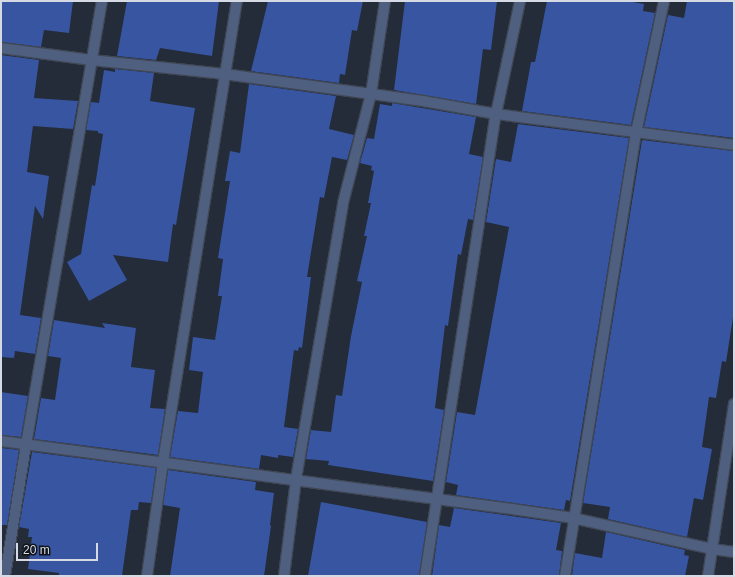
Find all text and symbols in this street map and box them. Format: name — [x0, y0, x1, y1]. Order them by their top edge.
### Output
scale bar — [18, 535, 100, 561]
text: 20 m — [23, 543, 50, 557]

